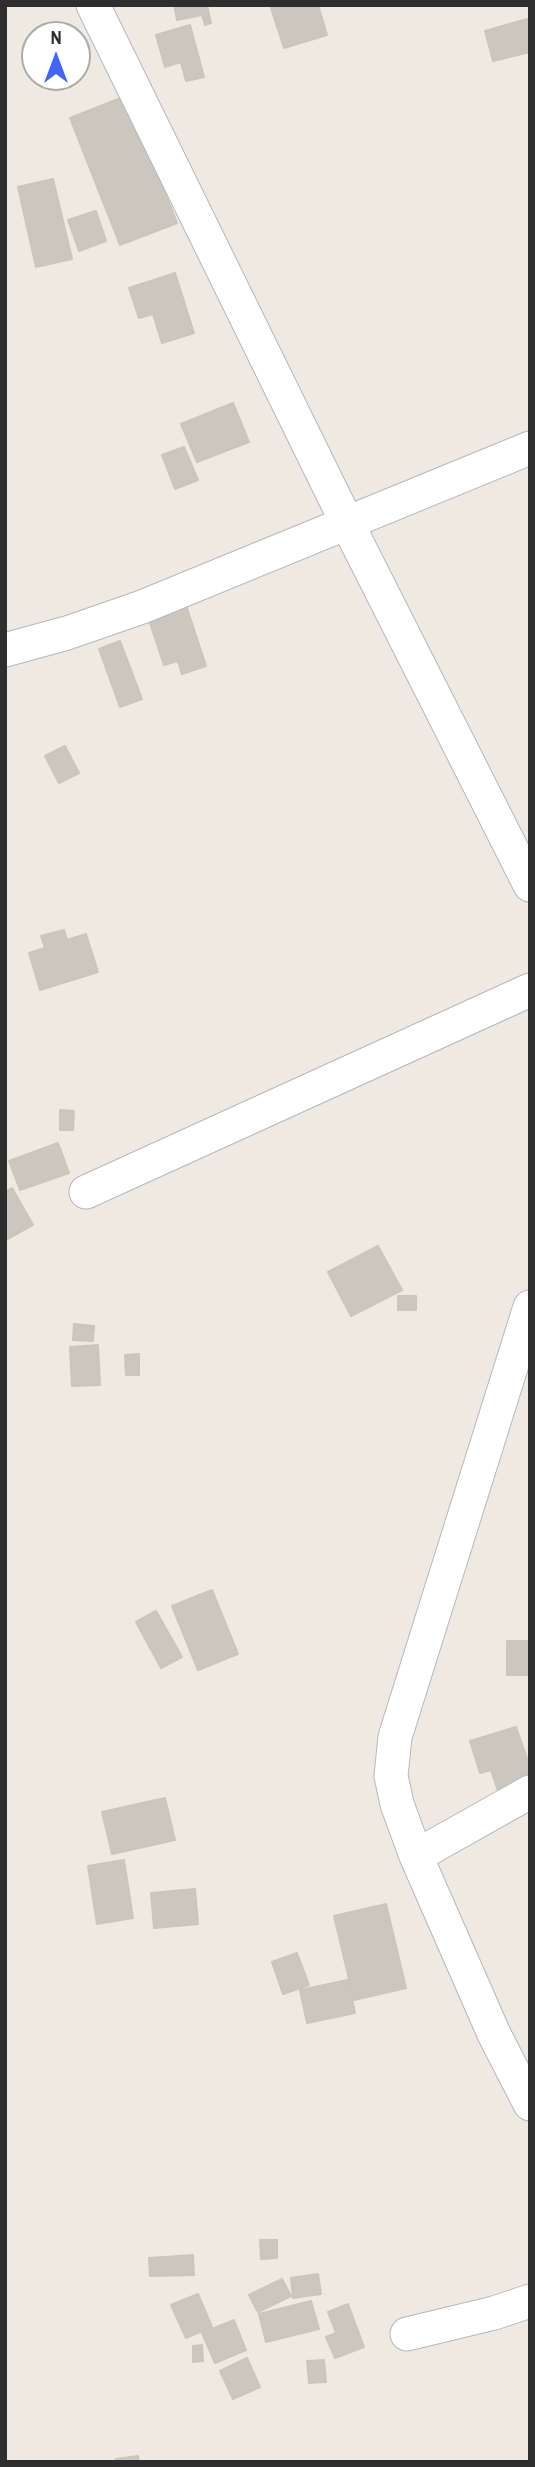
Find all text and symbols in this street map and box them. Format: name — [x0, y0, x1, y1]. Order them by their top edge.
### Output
north arrow — [21, 21, 91, 91]
text: N — [50, 24, 62, 50]

